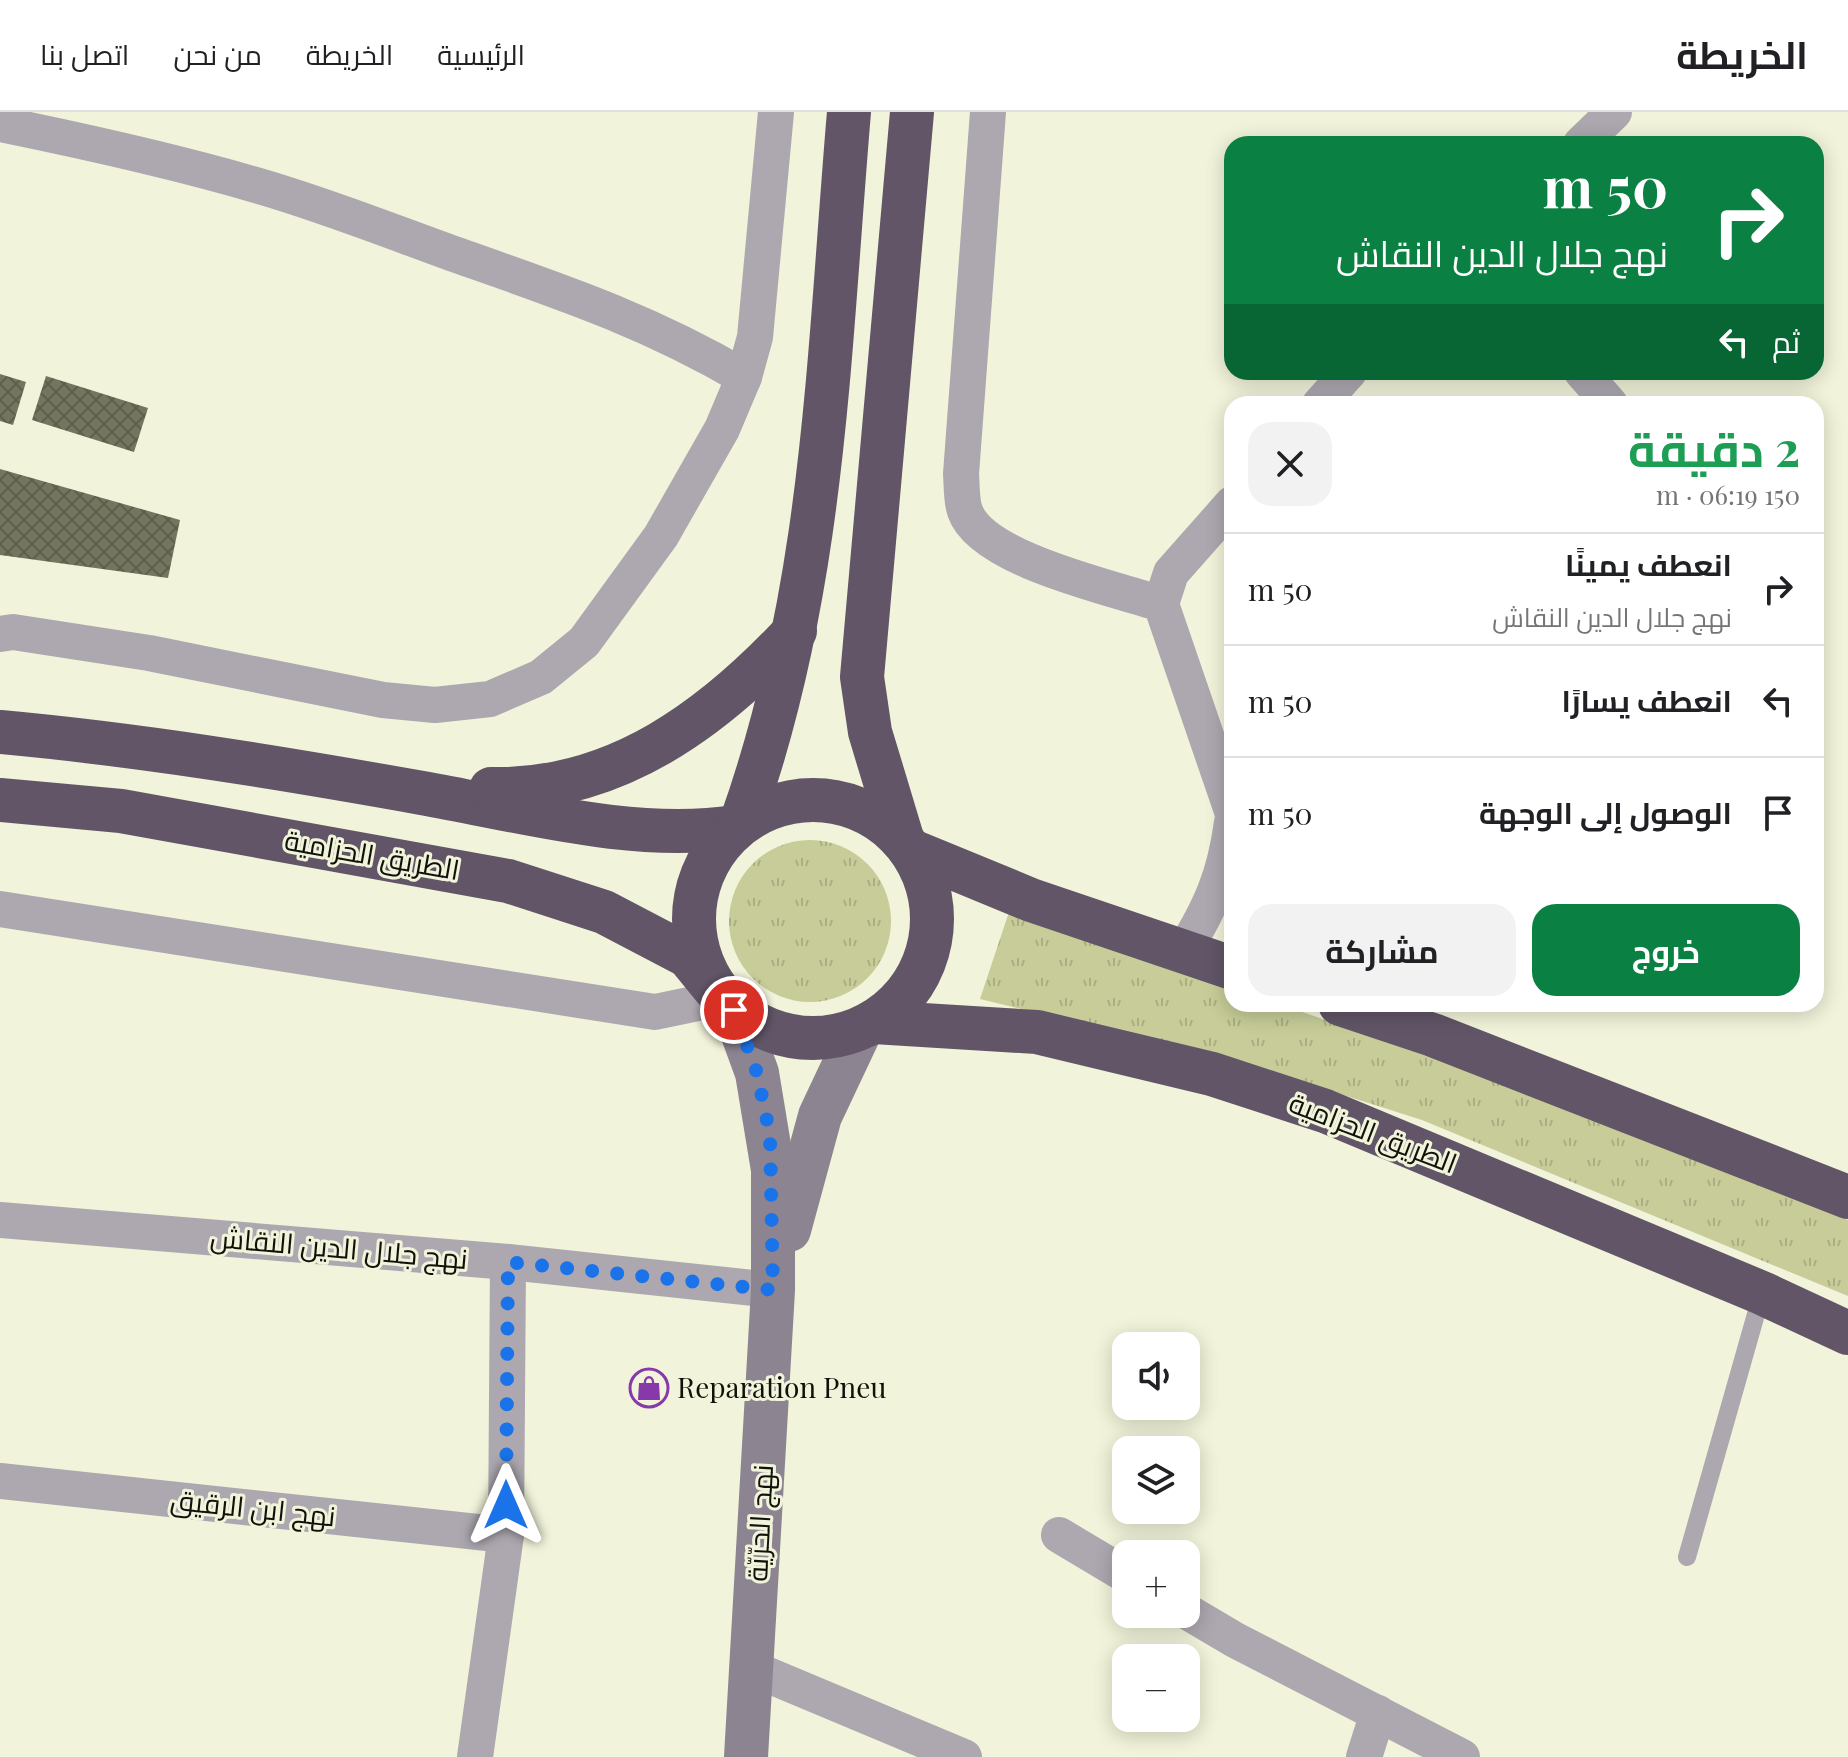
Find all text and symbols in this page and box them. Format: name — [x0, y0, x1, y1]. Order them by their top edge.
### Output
text: الخريطة — [1676, 28, 1808, 79]
text: اتصل بنا — [40, 35, 129, 72]
text: من نحن — [173, 35, 262, 72]
text: الخريطة — [306, 35, 393, 72]
text: الرئيسية — [437, 35, 525, 72]
text: 50 m — [1542, 148, 1668, 223]
icon: right — [1696, 168, 1800, 272]
text: نهج جلال الدين النقاش — [1336, 228, 1668, 276]
icon: left — [1712, 320, 1756, 364]
text: ثم — [1772, 321, 1800, 361]
text: 2 دقيقة — [1628, 415, 1800, 479]
button: close — [1248, 422, 1332, 506]
text: 150 m · 06:19 — [1656, 477, 1800, 512]
text: انعطف يمينًا — [1565, 544, 1732, 584]
icon: right — [1756, 567, 1800, 611]
text: 50 m — [1248, 569, 1313, 609]
text: نهج جلال الدين النقاش — [1492, 599, 1732, 634]
icon: left — [1756, 679, 1800, 723]
text: انعطف يسارًا — [1561, 680, 1732, 720]
text: 50 m — [1248, 681, 1313, 721]
icon: arrive — [1756, 791, 1800, 835]
text: الوصول إلى الوجهة — [1479, 792, 1732, 832]
text: 50 m — [1248, 793, 1313, 833]
street label: الطريق الحزامية — [282, 820, 463, 887]
button: مشاركة — [1248, 904, 1516, 996]
button: خروج — [1532, 904, 1800, 996]
pin — [700, 976, 768, 1044]
icon: arrive — [712, 988, 756, 1032]
street label: الطريق الحزامية — [1284, 1083, 1463, 1181]
street label: نهج جلال الدين النقاش — [209, 1217, 469, 1278]
map controls — [1112, 1332, 1200, 1732]
button: sound — [1112, 1332, 1200, 1420]
shop icon: Reparation Pneu — [628, 1367, 670, 1409]
place label: Reparation Pneu — [677, 1368, 887, 1405]
button: layers — [1112, 1436, 1200, 1524]
position arrow — [464, 1463, 548, 1547]
street label: نهج الحرّيّة — [737, 1464, 782, 1582]
street label: نهج ابن الرقيق — [168, 1479, 338, 1536]
button: + — [1112, 1540, 1200, 1628]
button: − — [1112, 1644, 1200, 1732]

